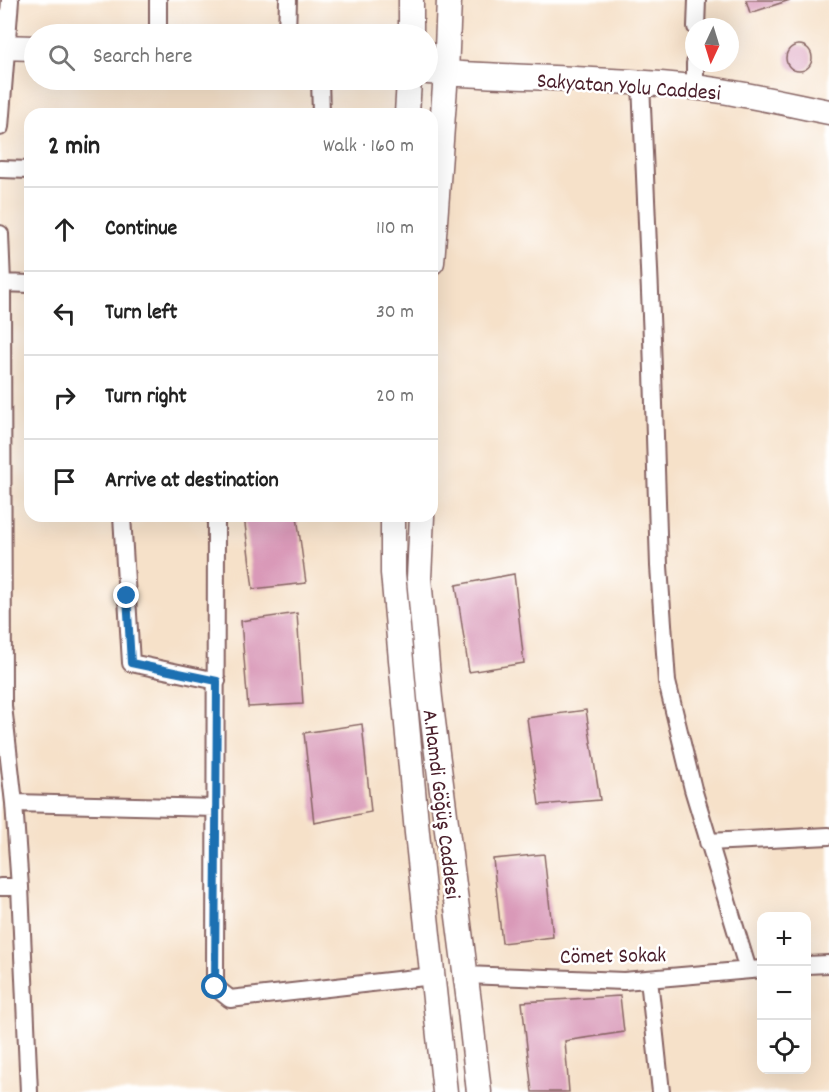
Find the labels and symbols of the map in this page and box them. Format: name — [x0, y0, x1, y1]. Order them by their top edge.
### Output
north arrow — [685, 18, 739, 72]
street label: Sakyatan Yolu Caddesi — [536, 67, 722, 110]
route end — [113, 582, 139, 608]
street label: A.Hamdi Göğüş Caddesi — [412, 708, 467, 901]
street label: Cömet Sokak — [560, 941, 667, 974]
route start — [201, 973, 227, 999]

